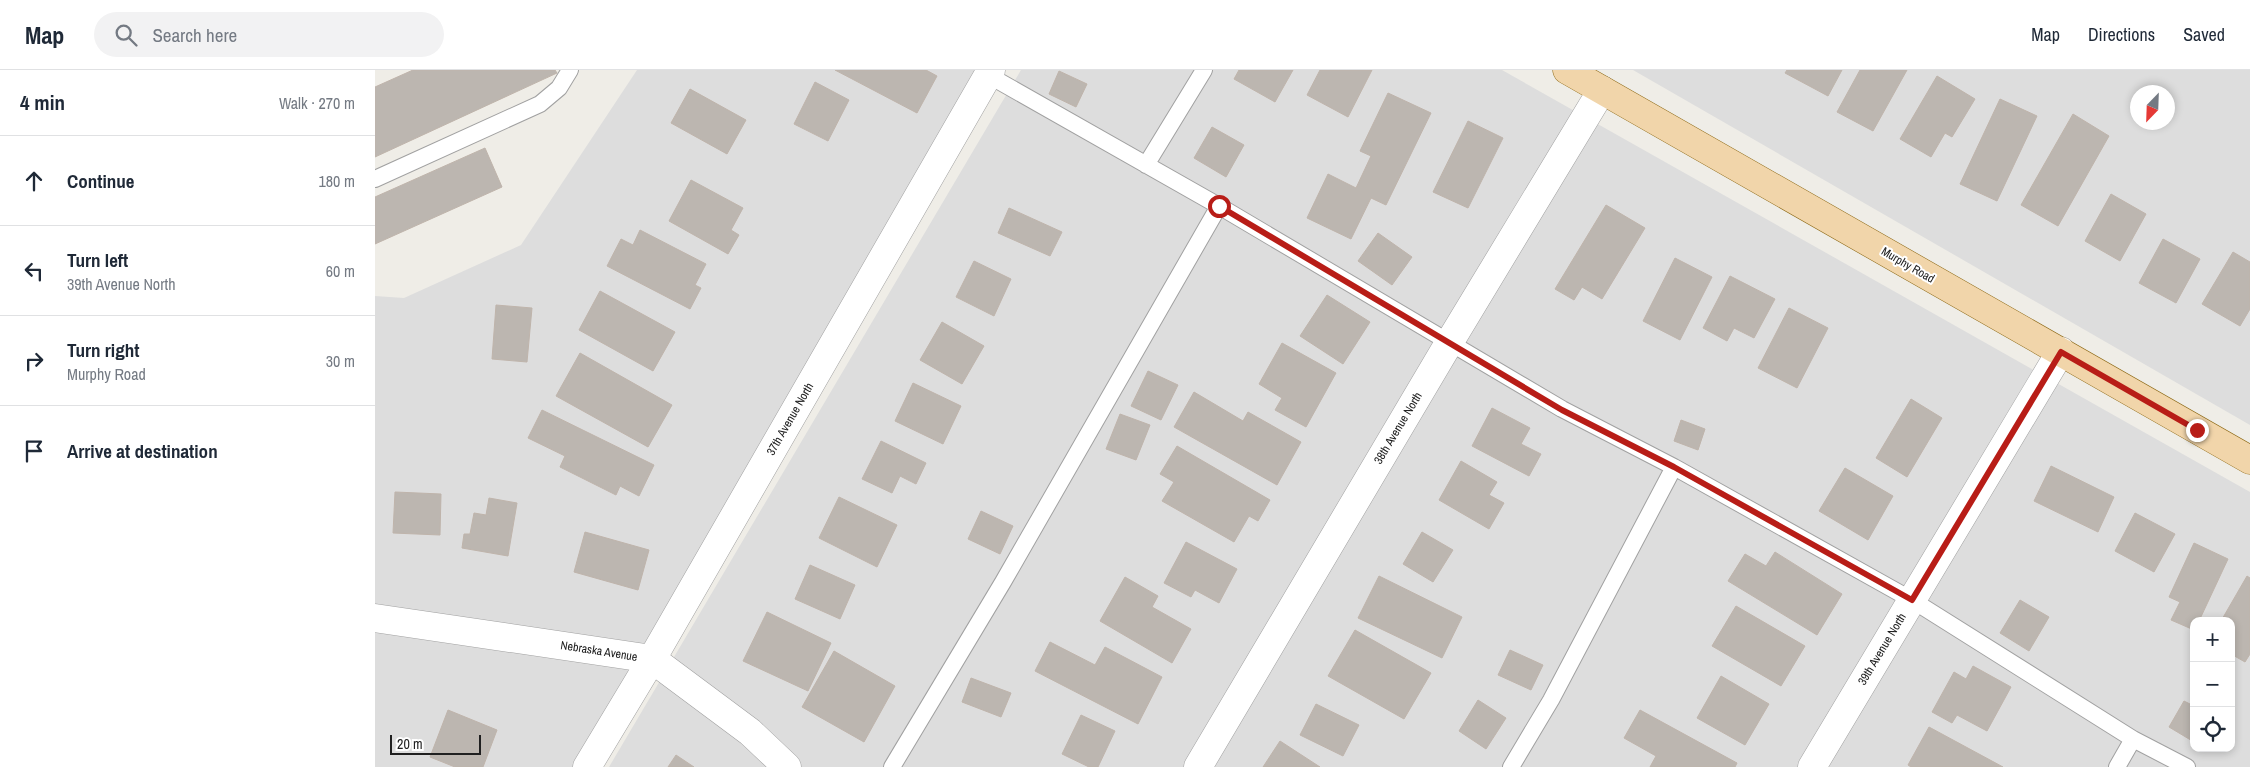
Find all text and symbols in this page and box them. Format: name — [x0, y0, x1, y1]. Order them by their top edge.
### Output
search box — [94, 12, 444, 57]
text: Map — [25, 19, 64, 51]
icon: search — [112, 21, 140, 49]
text: Search here — [152, 22, 237, 48]
text: Map — [2031, 22, 2060, 47]
text: Directions — [2088, 22, 2155, 47]
text: Saved — [2183, 22, 2225, 47]
north arrow — [2130, 85, 2175, 130]
text: 4 min — [20, 88, 65, 117]
text: Walk · 270 m — [279, 92, 355, 114]
icon: ahead — [20, 167, 48, 195]
text: Continue — [67, 168, 135, 194]
text: 180 m — [319, 170, 355, 192]
route start — [1208, 195, 1231, 218]
street label: Murphy Road — [1878, 243, 1938, 287]
text: Turn left — [67, 247, 128, 273]
icon: left — [20, 257, 48, 285]
text: 60 m — [326, 260, 355, 282]
text: 39th Avenue North — [67, 273, 175, 295]
text: Turn right — [67, 337, 139, 363]
icon: right — [20, 347, 48, 375]
text: 30 m — [326, 350, 355, 372]
text: Murphy Road — [67, 363, 146, 385]
street label: 37th Avenue North — [763, 380, 817, 458]
street label: 38th Avenue North — [1370, 389, 1426, 467]
route end — [2186, 419, 2209, 442]
icon: arrive — [20, 437, 48, 465]
text: Arrive at destination — [67, 438, 218, 464]
street label: 39th Avenue North — [1854, 610, 1910, 688]
map controls — [2190, 617, 2235, 752]
button: + — [2190, 617, 2235, 662]
street label: Nebraska Avenue — [559, 637, 639, 665]
button: − — [2190, 662, 2235, 707]
button: locate — [2190, 707, 2235, 752]
scale bar — [390, 732, 481, 755]
text: 20 m — [397, 735, 423, 753]

